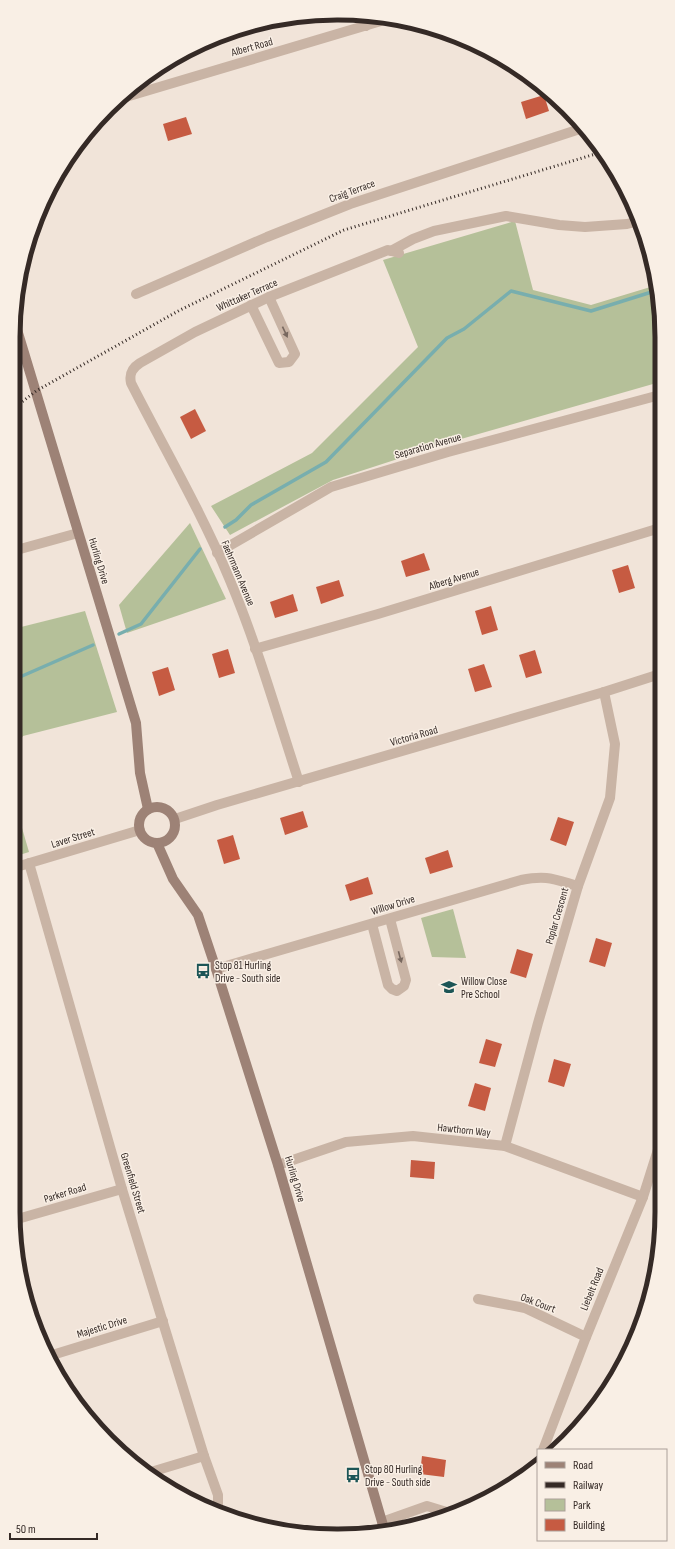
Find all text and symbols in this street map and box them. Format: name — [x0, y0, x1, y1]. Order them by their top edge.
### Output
street label: Albert Road — [229, 35, 275, 59]
street label: Craig Terrace — [327, 177, 377, 205]
street label: Whittaker Terrace — [214, 276, 280, 314]
one-way arrow — [282, 327, 288, 338]
street label: Separation Avenue — [393, 430, 463, 462]
street label: Hurling Drive — [86, 536, 112, 586]
street label: Faehrmann Avenue — [218, 538, 258, 608]
street label: Alberg Avenue — [426, 565, 481, 593]
street label: Victoria Road — [389, 723, 440, 749]
street label: Laver Street — [50, 825, 97, 851]
street label: Poplar Crescent — [543, 885, 571, 946]
street label: Willow Drive — [370, 892, 416, 918]
one-way arrow — [397, 951, 403, 963]
place label: Stop 81 Hurling Drive - South side — [215, 959, 280, 985]
bus stop icon: Stop 81 Hurling Drive - South side — [194, 962, 212, 980]
place label: Willow Close Pre School — [461, 975, 507, 1001]
school or university icon: Willow Close Pre School — [440, 978, 458, 996]
street label: Hawthorn Way — [437, 1121, 492, 1139]
street label: Greenfield Street — [118, 1151, 149, 1216]
street label: Hurling Drive — [282, 1154, 308, 1204]
street label: Parker Road — [42, 1180, 88, 1206]
street label: Liebelt Road — [578, 1265, 607, 1312]
street label: Oak Court — [519, 1290, 558, 1316]
street label: Majestic Drive — [75, 1313, 129, 1341]
legend — [537, 1449, 667, 1541]
text: Road — [573, 1458, 593, 1473]
place label: Stop 80 Hurling Drive - South side — [365, 1463, 430, 1489]
bus stop icon: Stop 80 Hurling Drive - South side — [344, 1466, 362, 1484]
text: Railway — [573, 1478, 604, 1493]
text: Park — [573, 1498, 591, 1513]
scale bar — [10, 1515, 97, 1541]
text: Building — [573, 1518, 605, 1533]
text: 50 m — [16, 1522, 36, 1537]

